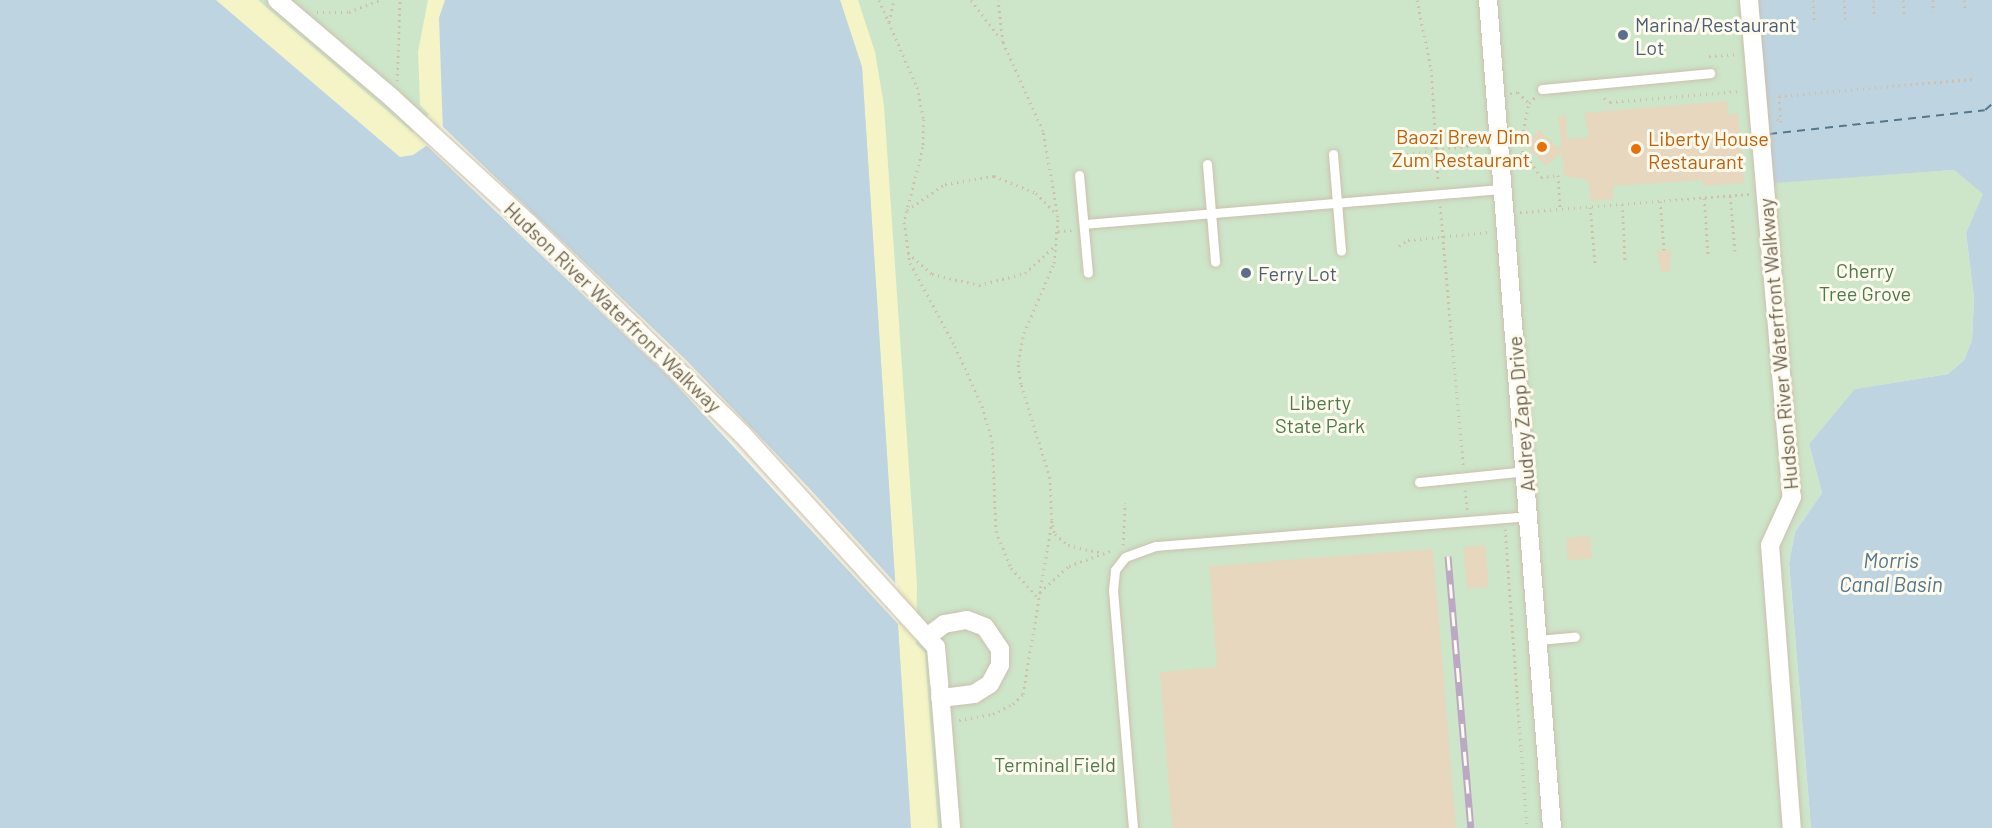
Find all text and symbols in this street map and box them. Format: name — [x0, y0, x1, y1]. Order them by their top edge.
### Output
place label: Marina/Restaurant Lot — [1635, 12, 1797, 59]
marker: Marina/Restaurant Lot — [1616, 28, 1630, 42]
place label: Baozi Brew Dim Zum Restaurant — [1392, 124, 1530, 171]
place label: Liberty House Restaurant — [1648, 126, 1769, 173]
marker: Baozi Brew Dim Zum Restaurant — [1535, 140, 1549, 154]
marker: Liberty House Restaurant — [1629, 142, 1643, 156]
street label: Hudson River Waterfront Walkway — [499, 197, 727, 417]
street label: Hudson River Waterfront Walkway — [1753, 197, 1803, 491]
park label: Cherry Tree Grove — [1819, 258, 1911, 305]
place label: Ferry Lot — [1258, 261, 1337, 285]
marker: Ferry Lot — [1239, 266, 1253, 280]
street label: Audrey Zapp Drive — [1502, 335, 1540, 493]
park label: Liberty State Park — [1275, 390, 1365, 437]
water label: Morris Canal Basin — [1839, 547, 1943, 597]
park label: Terminal Field — [994, 752, 1116, 776]

